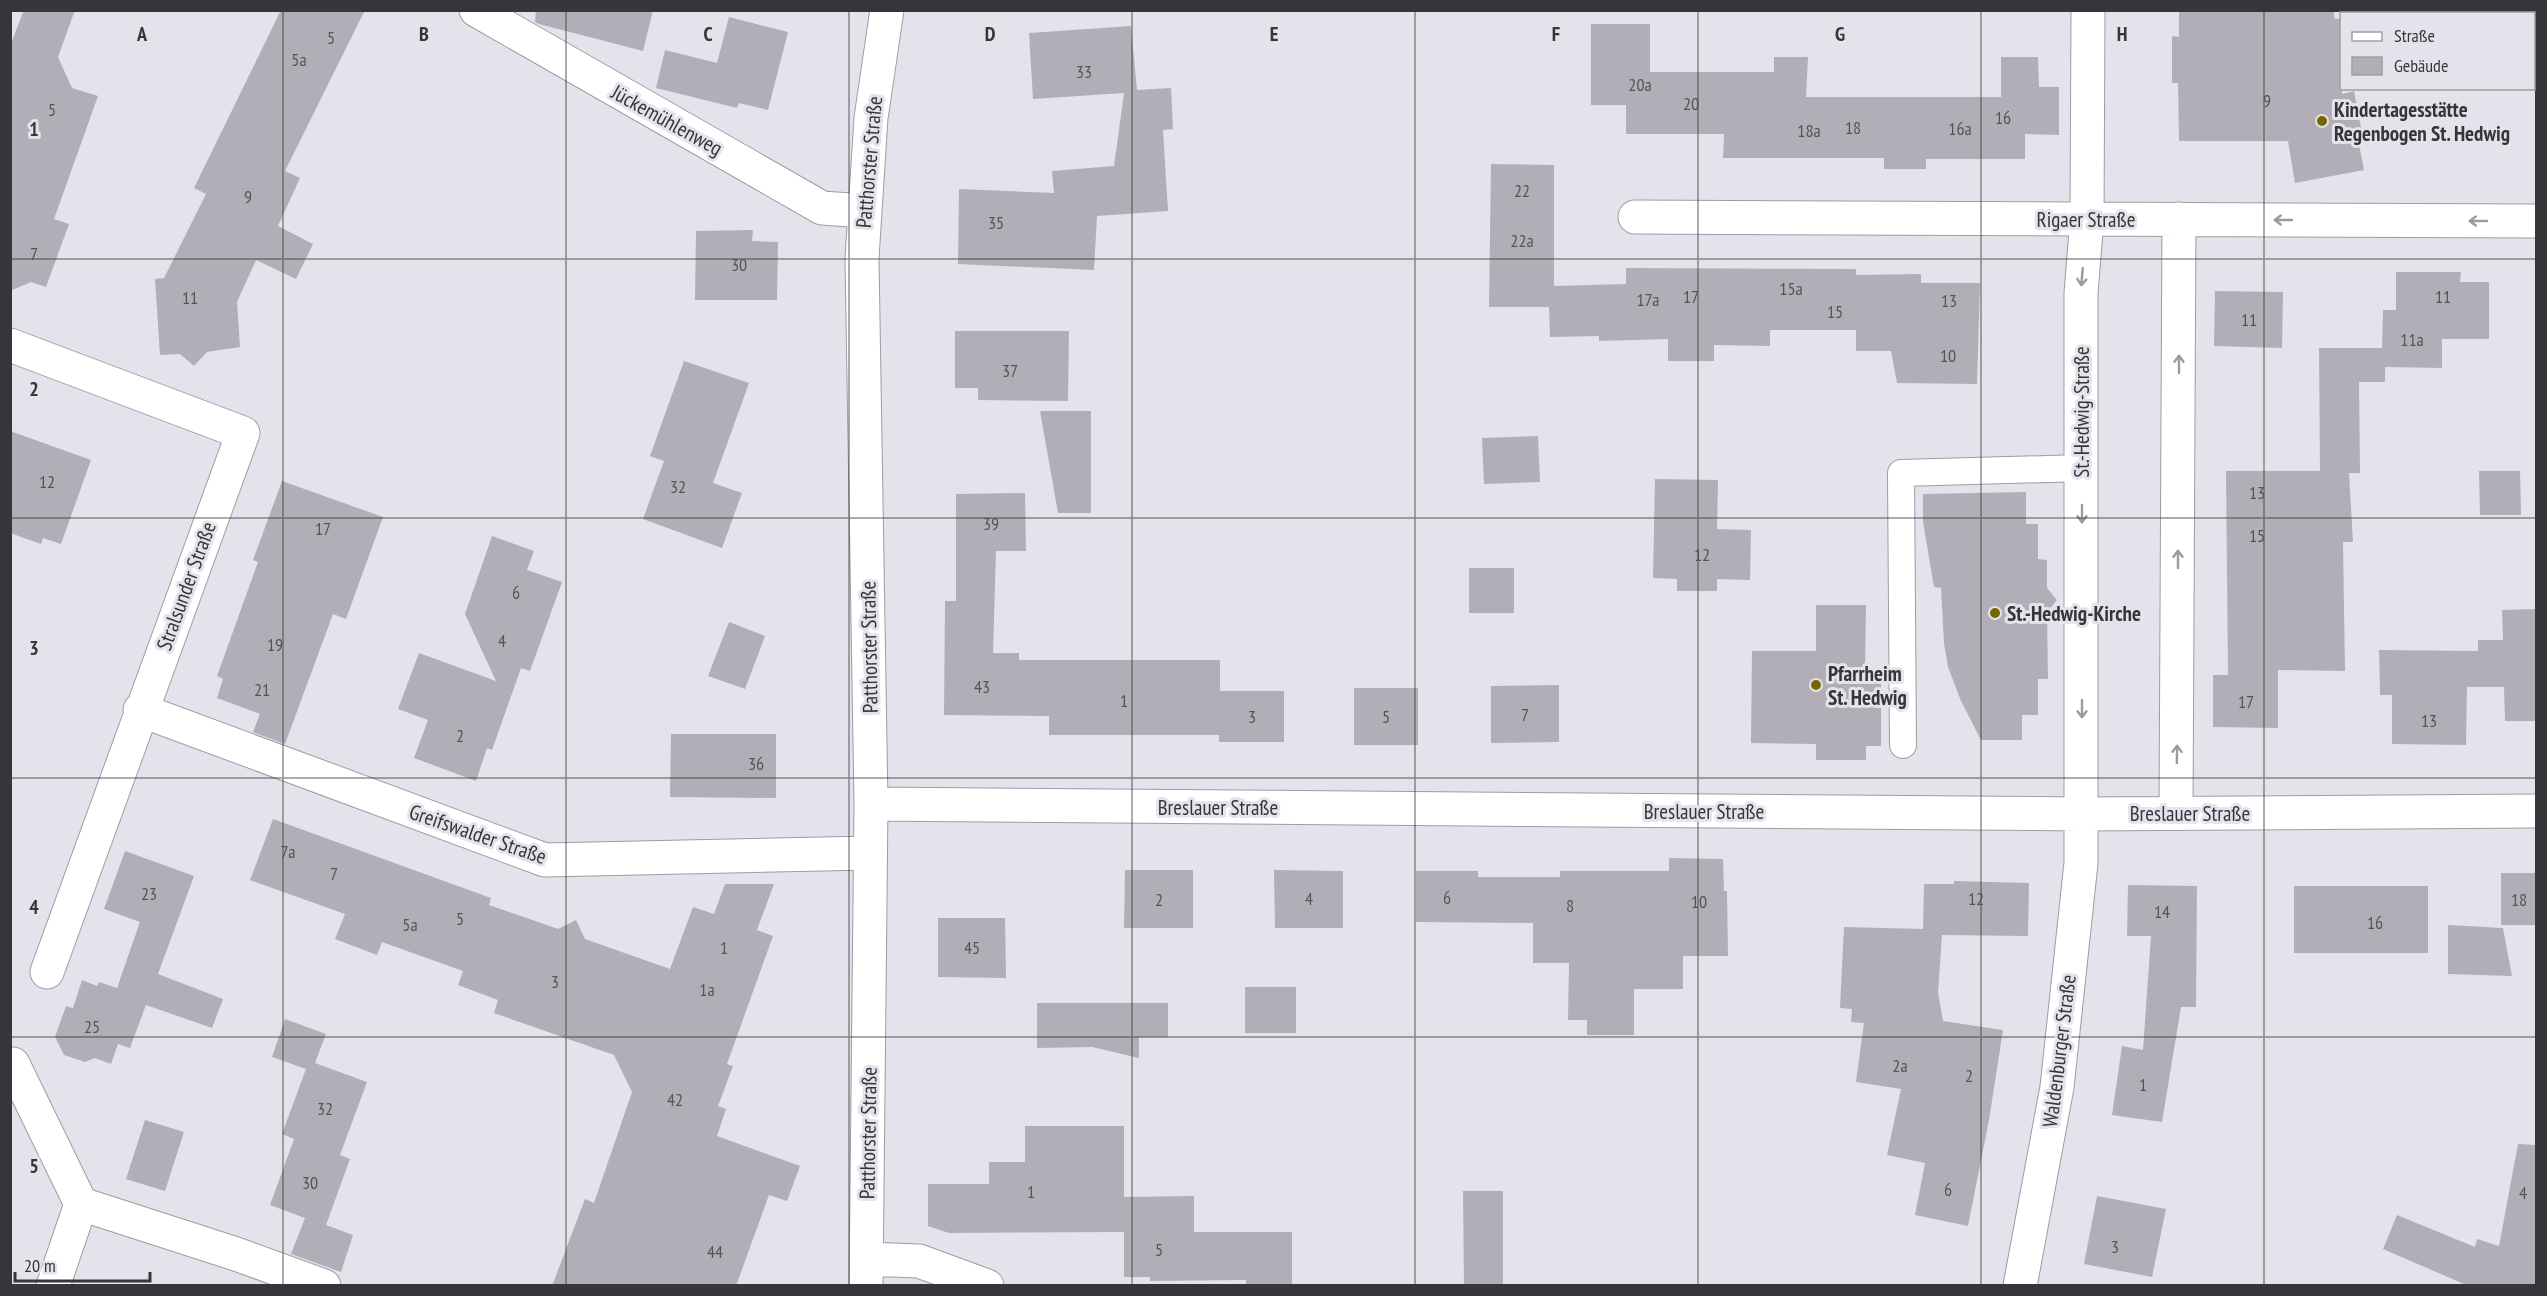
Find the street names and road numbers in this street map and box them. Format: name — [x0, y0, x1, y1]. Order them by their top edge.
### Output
street label: Jückemühlenweg — [606, 78, 727, 162]
street label: Patthorster Straße — [850, 95, 888, 229]
street label: Rigaer Straße — [2037, 206, 2135, 233]
street label: St.-Hedwig-Straße — [2068, 346, 2095, 478]
street label: Stralsunder Straße — [150, 518, 222, 654]
street label: Patthorster Straße — [854, 581, 884, 713]
street label: Breslauer Straße — [1158, 794, 1278, 821]
street label: Greifswalder Straße — [406, 798, 550, 870]
street label: Breslauer Straße — [1644, 798, 1764, 825]
street label: Breslauer Straße — [2130, 800, 2250, 827]
street label: Waldenburger Straße — [2036, 973, 2082, 1129]
street label: Patthorster Straße — [853, 1067, 883, 1199]

